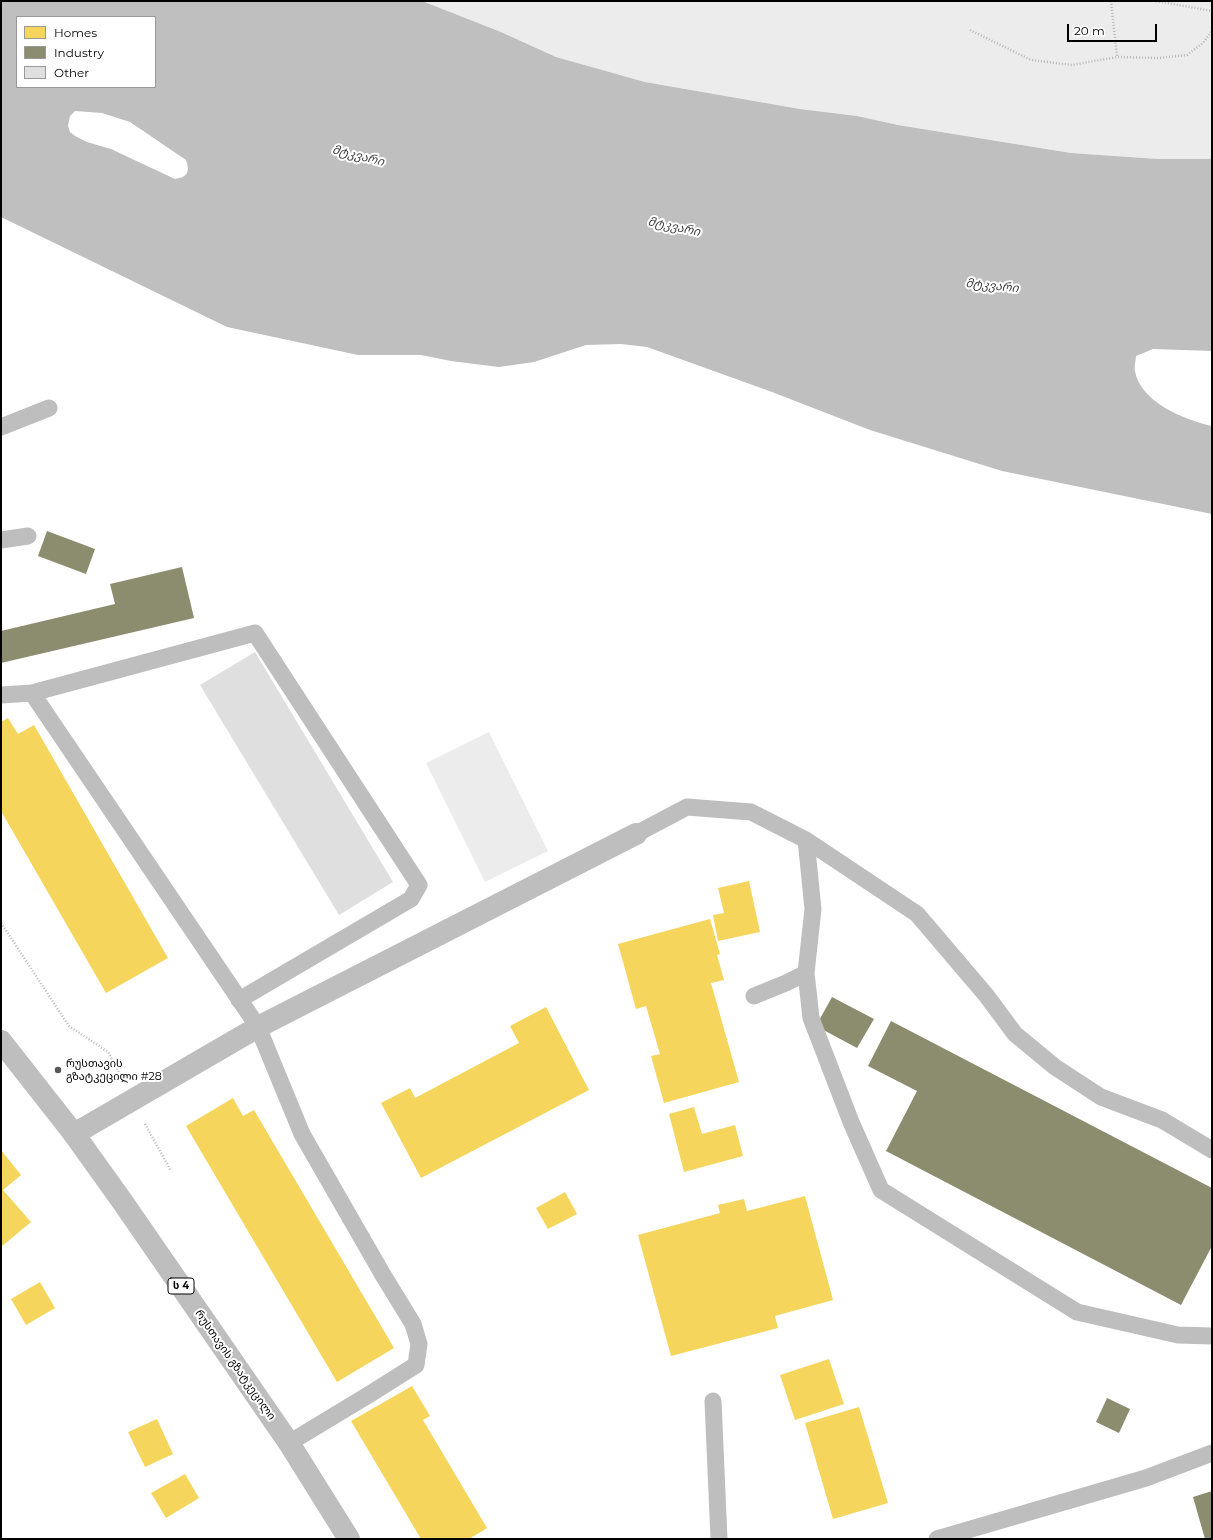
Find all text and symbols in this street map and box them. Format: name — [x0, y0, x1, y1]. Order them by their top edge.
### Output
legend — [16, 16, 156, 88]
scale bar — [1069, 16, 1159, 42]
text: 20 m — [1074, 23, 1105, 38]
text: Homes — [54, 25, 97, 40]
text: Industry — [54, 45, 104, 60]
text: Other — [54, 65, 89, 80]
water label: მტკვარი — [331, 143, 385, 169]
water label: მტკვარი — [647, 214, 701, 240]
water label: მტკვარი — [965, 276, 1019, 296]
place label: რუსთავის გზატკეცილი #28 — [66, 1057, 162, 1083]
marker: რუსთავის გზატკეცილი #28 — [53, 1065, 63, 1075]
road number: ს 4 — [168, 1278, 194, 1294]
street label: რუსთავის გზატკეცილი — [192, 1307, 278, 1423]

